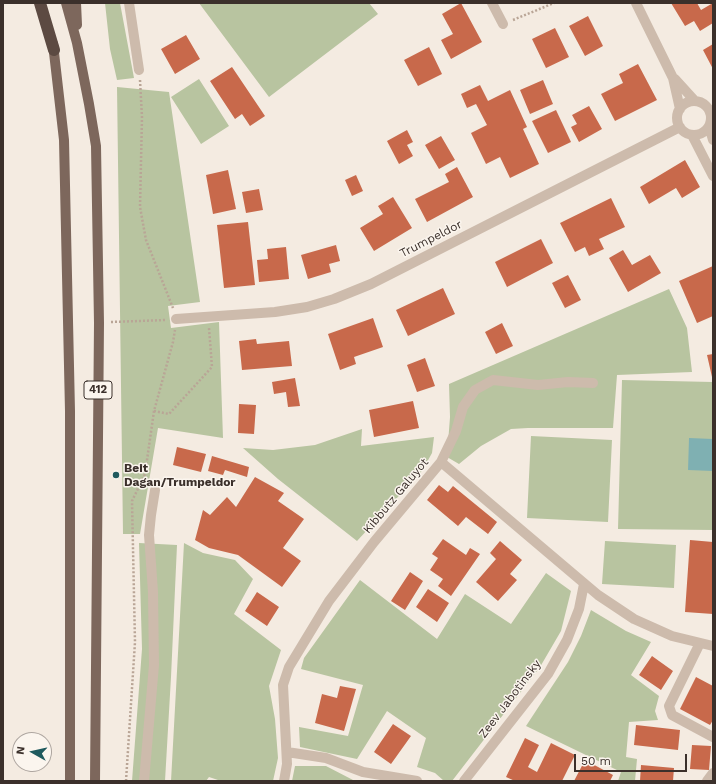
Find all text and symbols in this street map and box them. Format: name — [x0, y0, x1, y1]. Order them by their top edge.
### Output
street label: Trumpeldor — [397, 217, 465, 261]
road number: 412 — [84, 381, 112, 399]
street label: Kibbutz Galuyot — [360, 455, 432, 537]
place label: Beit Dagan/Trumpeldor — [124, 461, 236, 489]
marker: Beit Dagan/Trumpeldor — [111, 470, 121, 480]
street label: Zeev Jabotinsky — [476, 657, 544, 741]
north arrow — [12, 732, 52, 772]
text: N — [14, 745, 28, 755]
scale bar — [576, 746, 689, 772]
text: 50 m — [581, 754, 611, 768]

